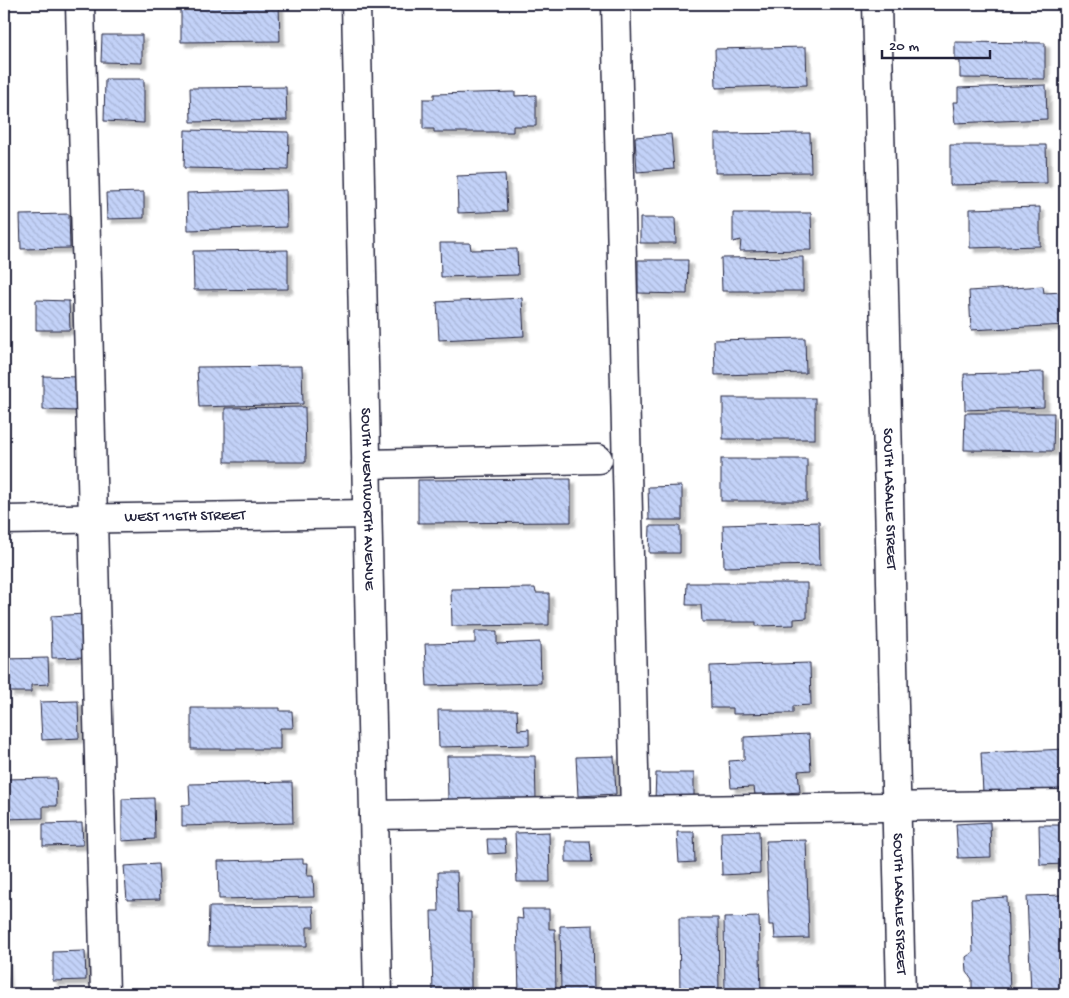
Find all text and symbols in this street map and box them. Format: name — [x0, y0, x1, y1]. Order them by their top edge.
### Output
scale bar — [882, 28, 989, 60]
text: 20 m — [889, 38, 919, 56]
street label: SOUTH WENTWORTH AVENUE — [356, 408, 378, 591]
street label: SOUTH LASALLE STREET — [878, 428, 900, 571]
street label: WEST 116TH STREET — [124, 507, 247, 527]
street label: SOUTH LASALLE STREET — [888, 833, 910, 976]

